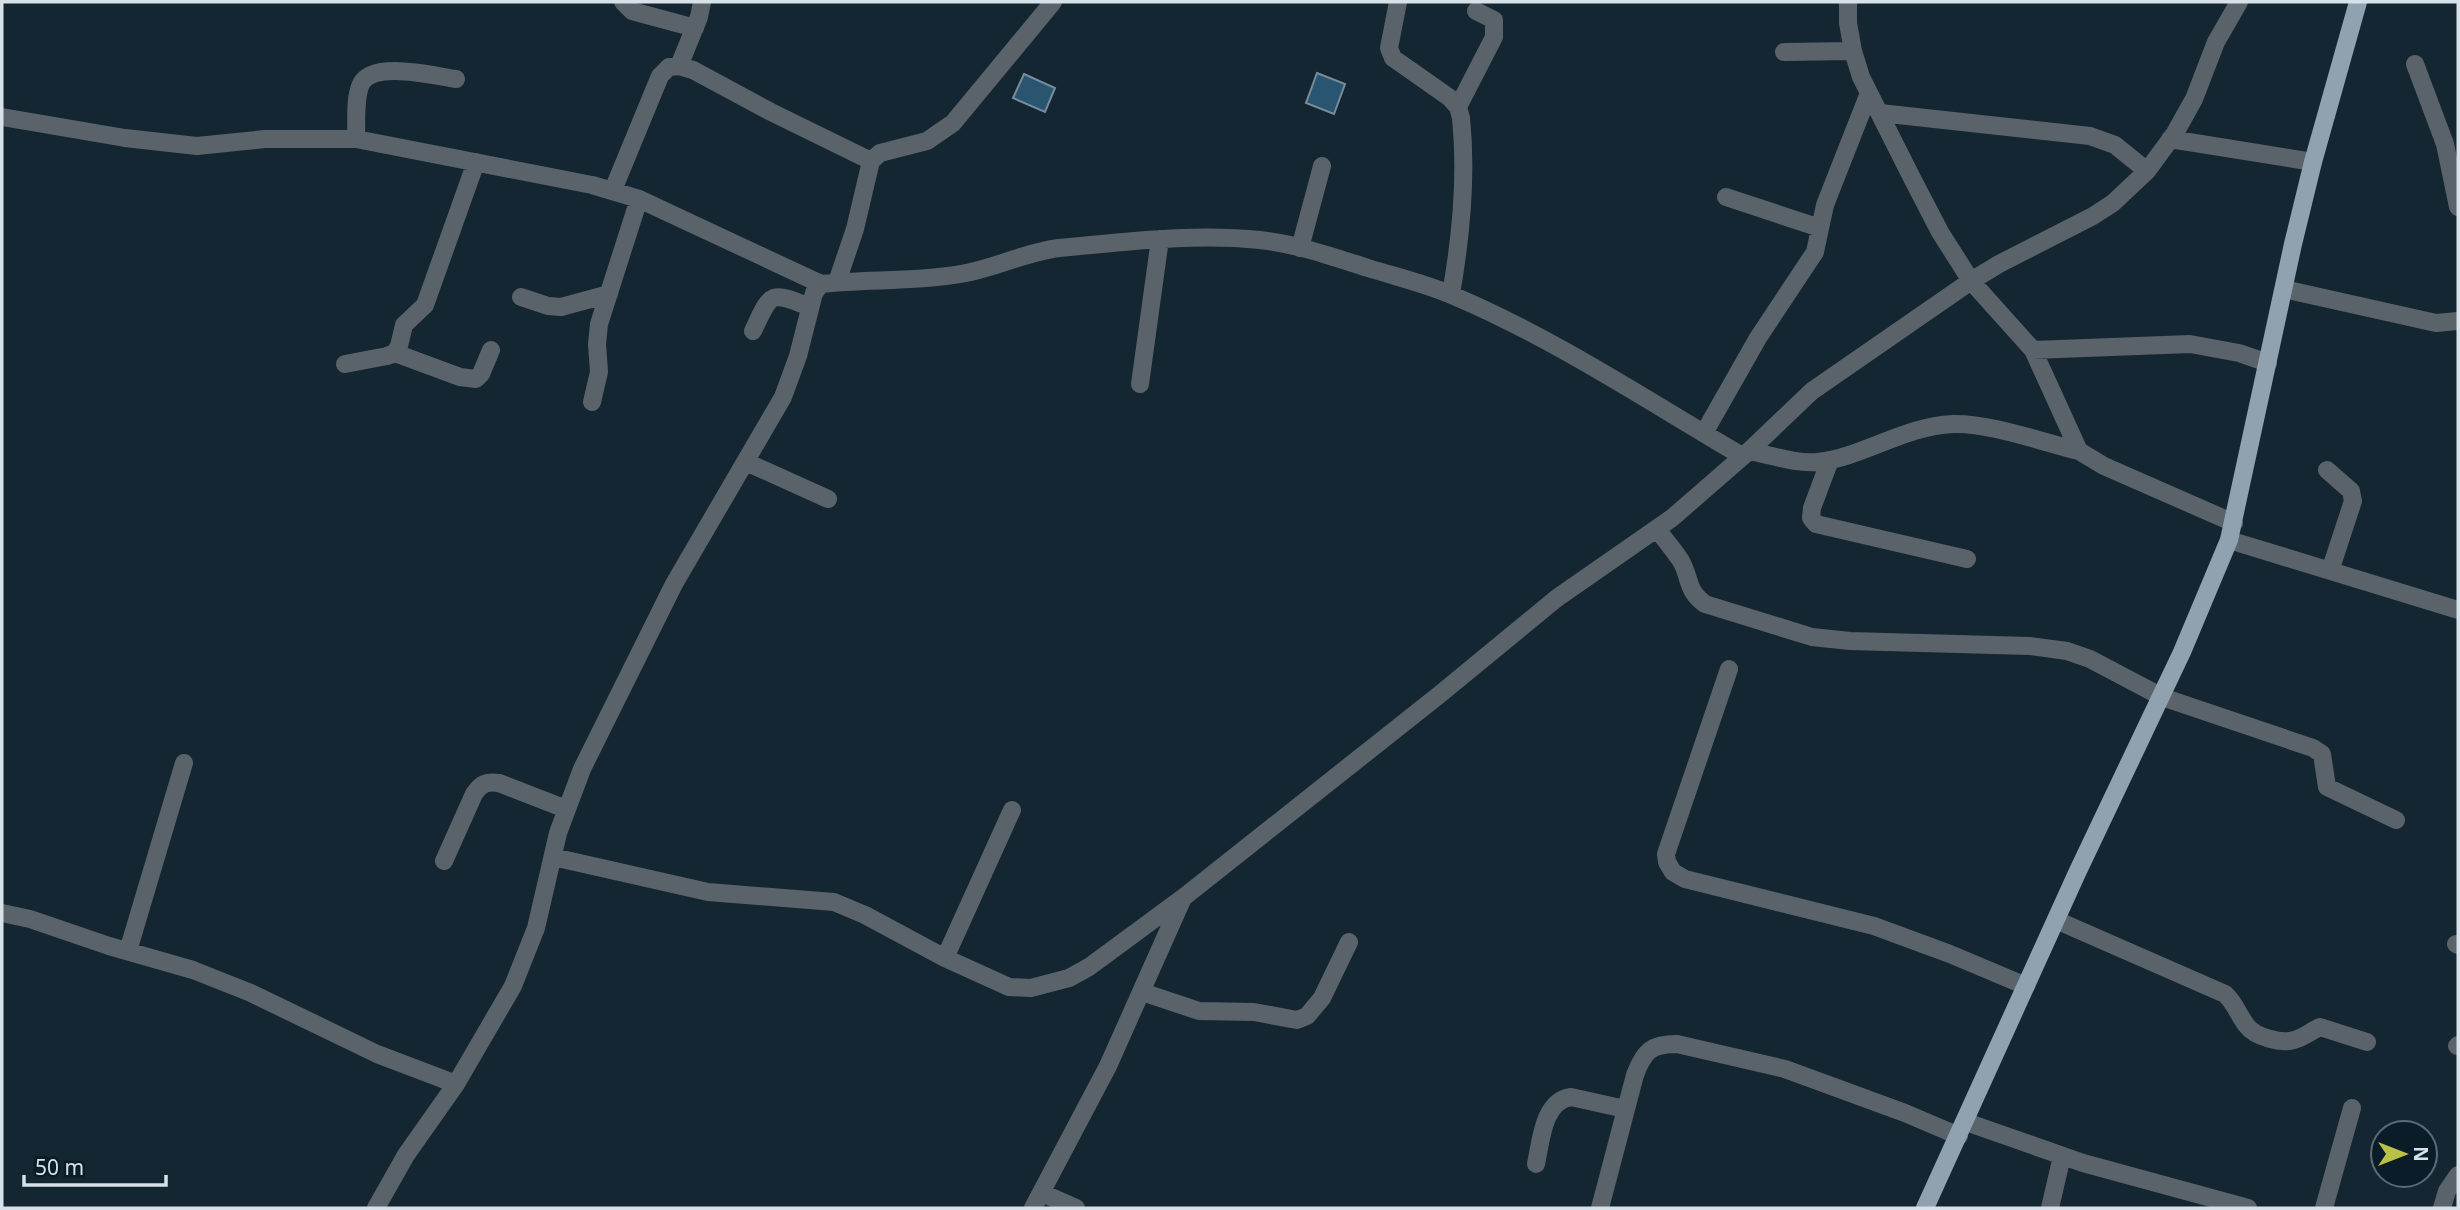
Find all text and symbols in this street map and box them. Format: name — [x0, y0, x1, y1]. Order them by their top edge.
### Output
north arrow — [2369, 1119, 2439, 1189]
scale bar — [24, 1144, 166, 1188]
text: N — [2408, 1146, 2434, 1162]
text: 50 m — [35, 1153, 84, 1181]

